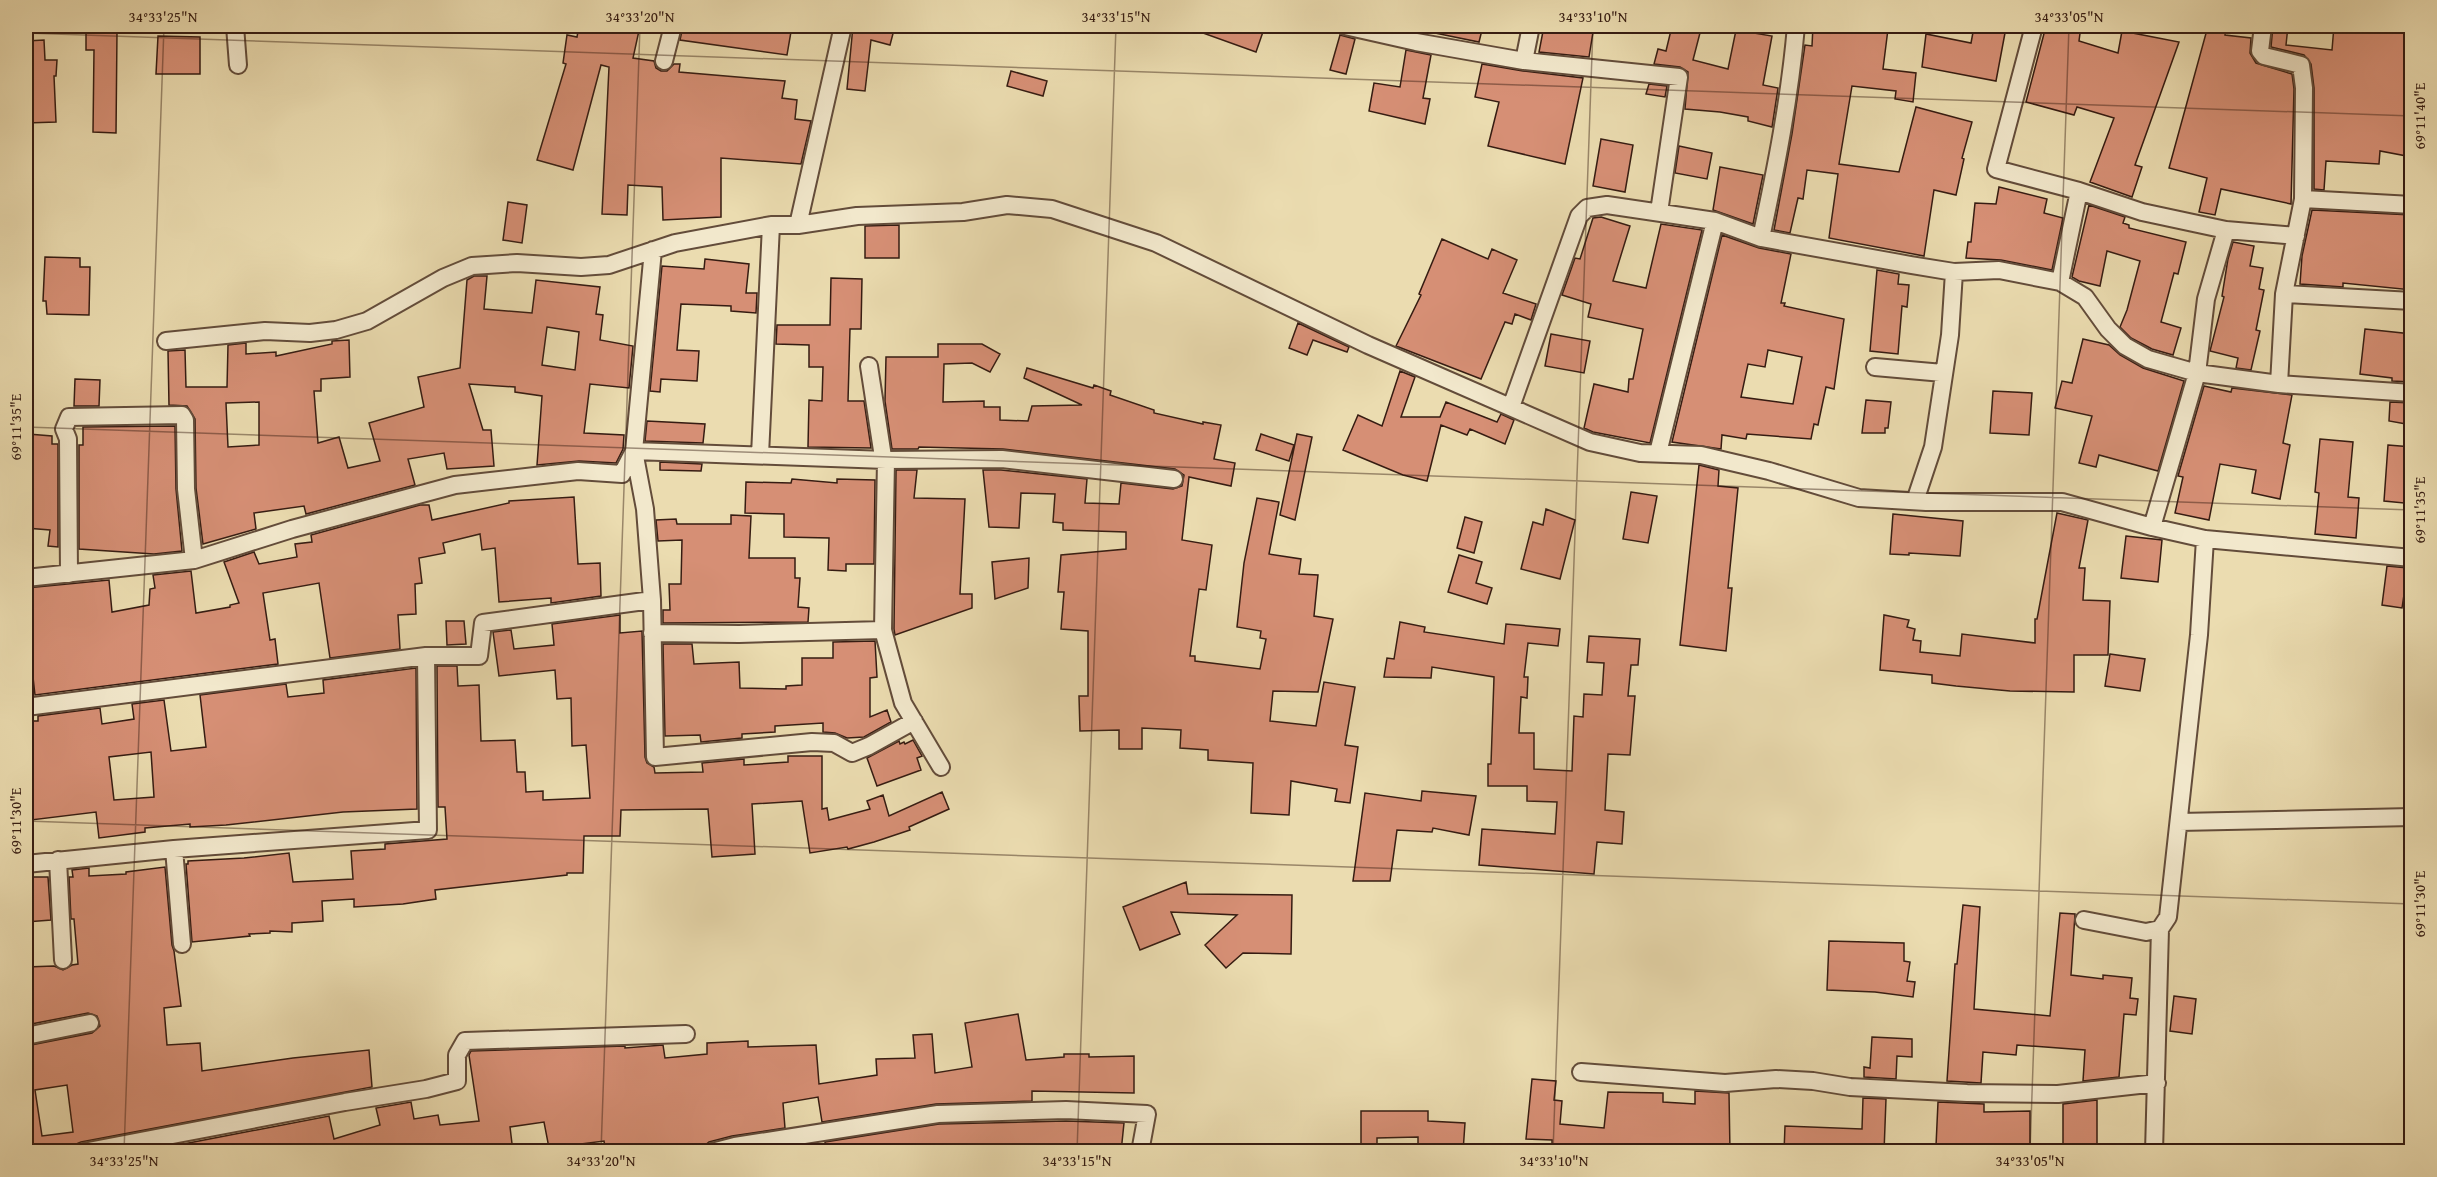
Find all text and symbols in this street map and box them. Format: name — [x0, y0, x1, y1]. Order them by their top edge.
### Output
text: 34°33'25"N — [129, 6, 198, 27]
text: 34°33'20"N — [606, 6, 675, 27]
text: 34°33'15"N — [1082, 6, 1151, 27]
text: 34°33'10"N — [1559, 6, 1628, 27]
text: 34°33'05"N — [2035, 6, 2104, 27]
text: 69°11'40"E — [2409, 82, 2430, 149]
text: 69°11'35"E — [5, 393, 26, 460]
text: 69°11'35"E — [2409, 476, 2430, 543]
text: 69°11'30"E — [5, 787, 26, 854]
text: 69°11'30"E — [2409, 870, 2430, 937]
text: 34°33'25"N — [90, 1150, 159, 1171]
text: 34°33'20"N — [567, 1150, 636, 1171]
text: 34°33'15"N — [1043, 1150, 1112, 1171]
text: 34°33'10"N — [1520, 1150, 1589, 1171]
text: 34°33'05"N — [1996, 1150, 2065, 1171]

